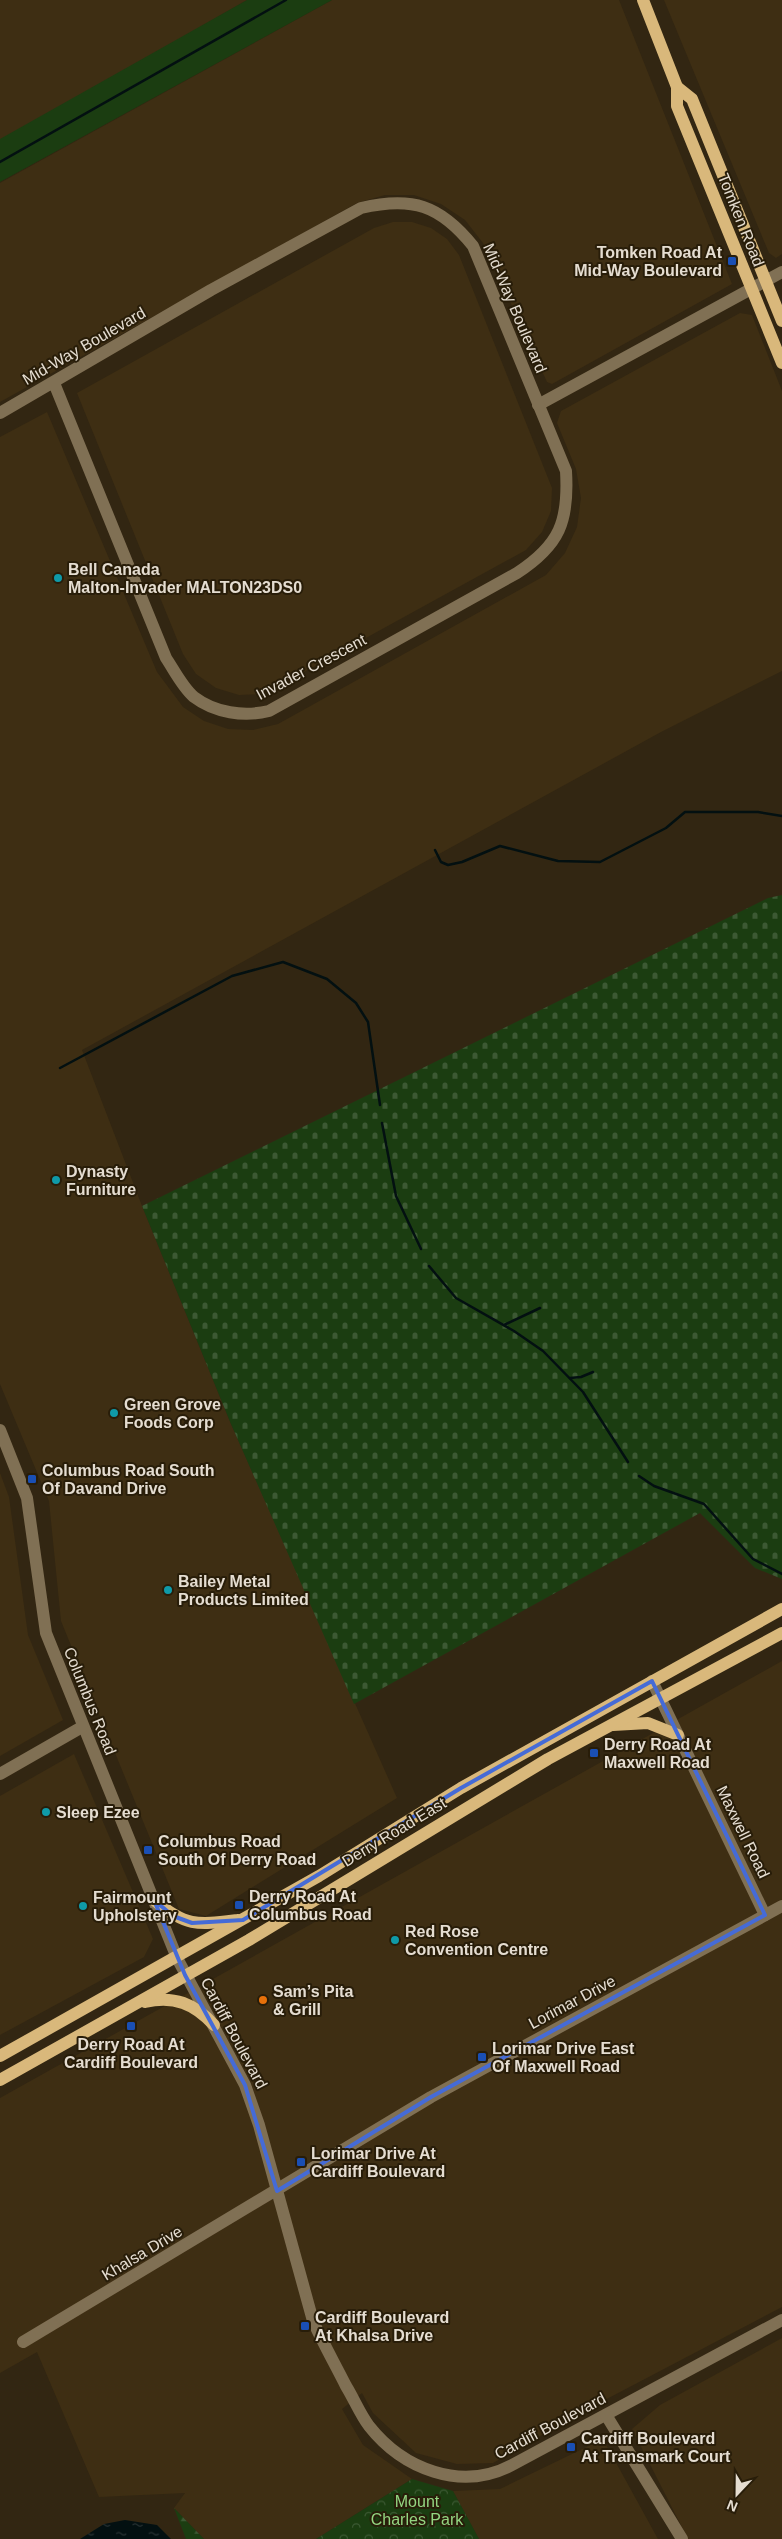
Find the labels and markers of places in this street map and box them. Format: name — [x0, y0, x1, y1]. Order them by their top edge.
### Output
place label: Tomken Road At Mid-Way Boulevard — [574, 244, 723, 279]
marker: Tomken Road At Mid-Way Boulevard — [726, 255, 738, 267]
place label: Bell Canada Malton-Invader MALTON23DS0 — [68, 561, 302, 596]
marker: Bell Canada Malton-Invader MALTON23DS0 — [52, 572, 64, 584]
place label: Dynasty Furniture — [66, 1163, 136, 1198]
marker: Dynasty Furniture — [50, 1174, 62, 1186]
place label: Green Grove Foods Corp — [124, 1396, 221, 1431]
marker: Green Grove Foods Corp — [108, 1407, 120, 1419]
place label: Columbus Road South Of Davand Drive — [42, 1462, 214, 1497]
marker: Columbus Road South Of Davand Drive — [26, 1473, 38, 1485]
place label: Bailey Metal Products Limited — [178, 1573, 309, 1608]
marker: Bailey Metal Products Limited — [162, 1584, 174, 1596]
place label: Derry Road At Maxwell Road — [604, 1736, 712, 1771]
marker: Derry Road At Maxwell Road — [588, 1747, 600, 1759]
place label: Sleep Ezee — [56, 1804, 140, 1821]
marker: Sleep Ezee — [40, 1806, 52, 1818]
place label: Columbus Road South Of Derry Road — [158, 1833, 316, 1868]
marker: Columbus Road South Of Derry Road — [142, 1844, 154, 1856]
place label: Derry Road At Columbus Road — [249, 1888, 372, 1923]
place label: Fairmount Upholstery — [93, 1889, 177, 1924]
marker: Derry Road At Columbus Road — [233, 1899, 245, 1911]
marker: Fairmount Upholstery — [77, 1900, 89, 1912]
place label: Red Rose Convention Centre — [405, 1923, 548, 1958]
marker: Red Rose Convention Centre — [389, 1934, 401, 1946]
place label: Sam’s Pita & Grill — [273, 1983, 353, 2018]
marker: Sam’s Pita & Grill — [257, 1994, 269, 2006]
marker: Derry Road At Cardiff Boulevard — [125, 2020, 137, 2032]
place label: Derry Road At Cardiff Boulevard — [64, 2036, 198, 2071]
place label: Lorimar Drive East Of Maxwell Road — [492, 2040, 635, 2075]
marker: Lorimar Drive East Of Maxwell Road — [476, 2051, 488, 2063]
place label: Lorimar Drive At Cardiff Boulevard — [311, 2145, 445, 2180]
marker: Lorimar Drive At Cardiff Boulevard — [295, 2156, 307, 2168]
place label: Cardiff Boulevard At Khalsa Drive — [315, 2309, 449, 2344]
marker: Cardiff Boulevard At Khalsa Drive — [299, 2320, 311, 2332]
place label: Cardiff Boulevard At Transmark Court — [581, 2430, 731, 2465]
marker: Cardiff Boulevard At Transmark Court — [565, 2441, 577, 2453]

